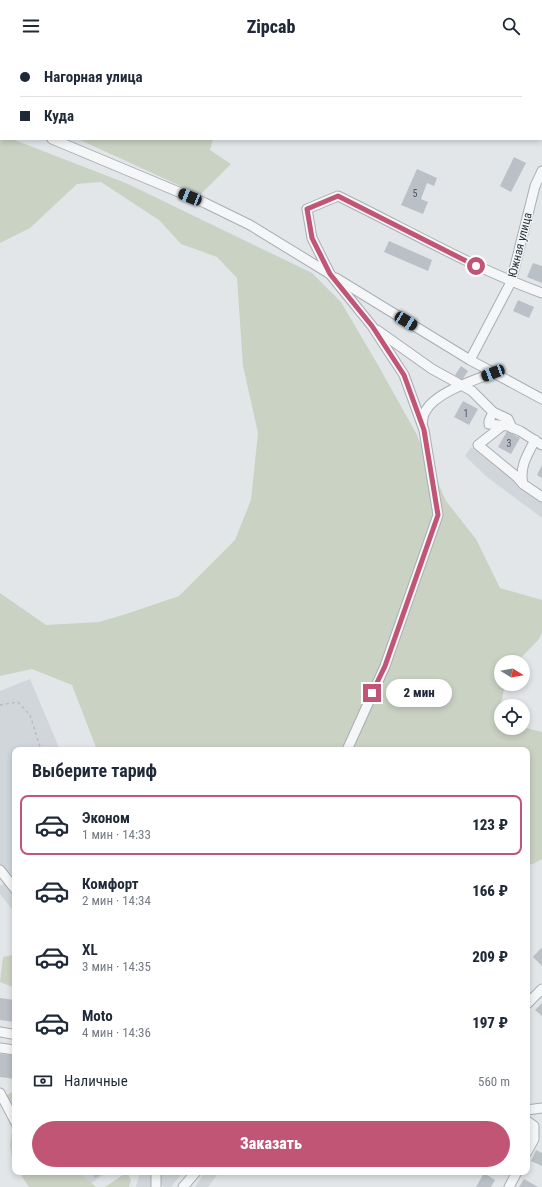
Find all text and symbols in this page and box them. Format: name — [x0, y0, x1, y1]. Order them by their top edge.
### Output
icon: menu — [20, 15, 42, 37]
icon: search — [500, 15, 522, 37]
text: Zipcab — [247, 16, 295, 37]
text: Нагорная улица — [44, 68, 143, 86]
text: Куда — [44, 107, 74, 125]
car — [177, 187, 203, 207]
house number: 5 — [413, 188, 418, 199]
street label: Южная улица — [505, 211, 535, 279]
route start — [467, 257, 485, 275]
car — [393, 310, 419, 332]
car — [480, 363, 506, 383]
house number: 1 — [464, 408, 468, 419]
house number: 3 — [507, 438, 512, 449]
north arrow — [494, 655, 530, 691]
map controls — [494, 655, 530, 735]
callout: 2 мин — [386, 679, 452, 707]
route end — [363, 684, 381, 702]
text: 2 мин — [403, 685, 435, 700]
button: locate — [494, 699, 530, 735]
text: Выберите тариф — [32, 760, 157, 781]
icon: car — [34, 807, 70, 843]
text: Эконом — [82, 809, 130, 827]
text: 123 ₽ — [472, 816, 508, 834]
text: 1 мин · 14:33 — [82, 827, 151, 842]
icon: car — [34, 873, 70, 909]
text: Комфорт — [82, 875, 139, 893]
text: 166 ₽ — [472, 882, 508, 900]
text: 2 мин · 14:34 — [82, 893, 151, 908]
icon: car — [34, 939, 70, 975]
text: XL — [82, 941, 98, 959]
text: 209 ₽ — [472, 948, 508, 966]
text: 3 мин · 14:35 — [82, 959, 151, 974]
icon: car — [34, 1005, 70, 1041]
text: Moto — [82, 1007, 113, 1025]
text: 197 ₽ — [472, 1014, 508, 1032]
text: 4 мин · 14:36 — [82, 1025, 151, 1040]
icon: cash — [32, 1070, 54, 1092]
text: Наличные — [64, 1072, 128, 1090]
text: 560 m — [478, 1074, 510, 1089]
button: Заказать — [32, 1121, 510, 1167]

